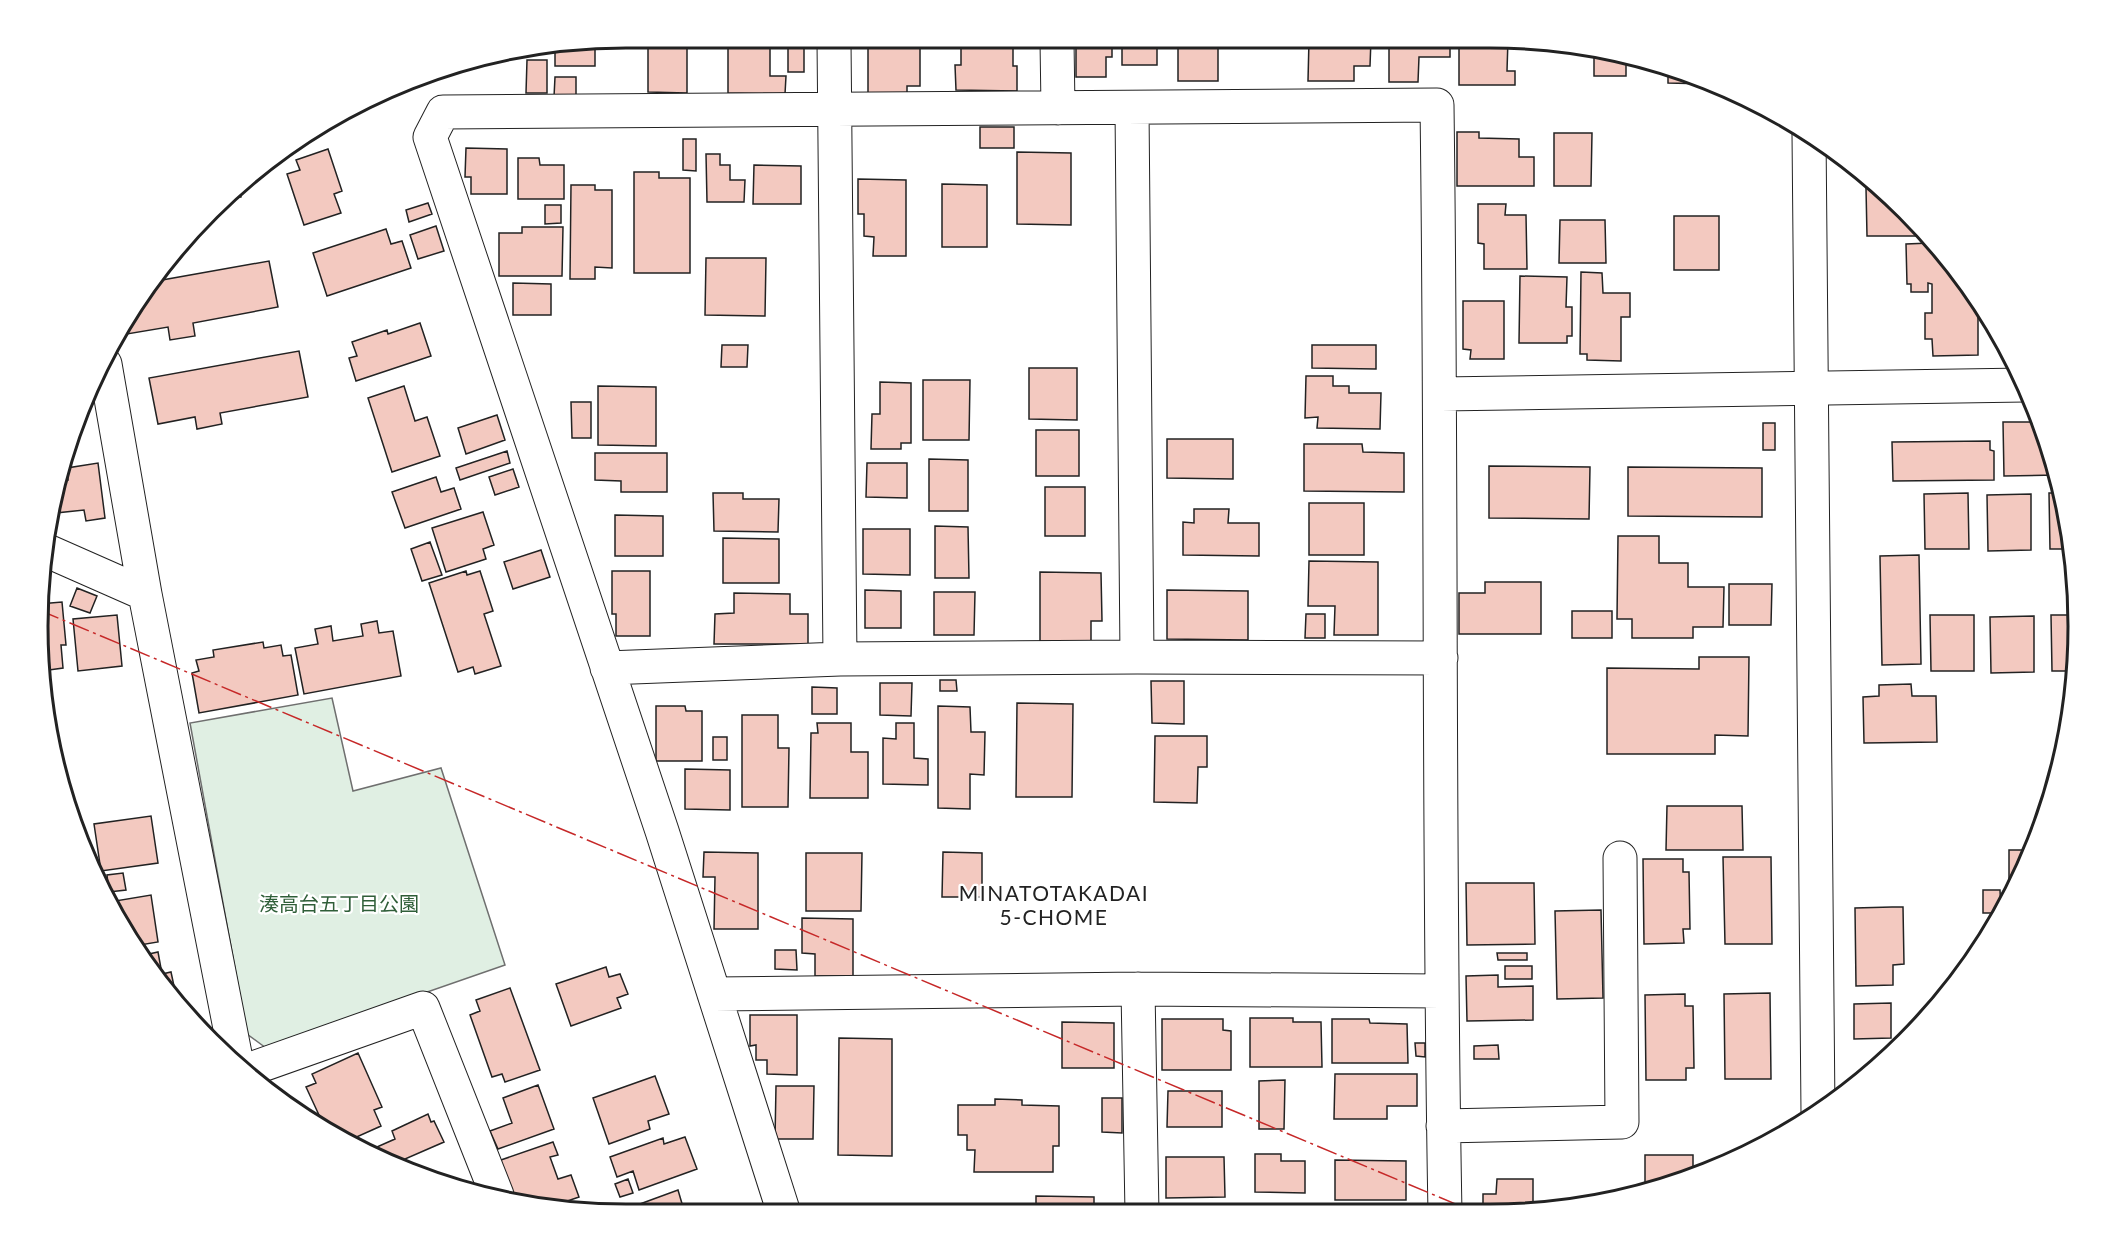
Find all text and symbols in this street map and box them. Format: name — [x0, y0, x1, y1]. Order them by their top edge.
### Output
district label: MINATOTAKADAI 5-CHOME — [959, 880, 1149, 929]
park label: 湊高台五丁目公園 — [259, 891, 419, 915]

